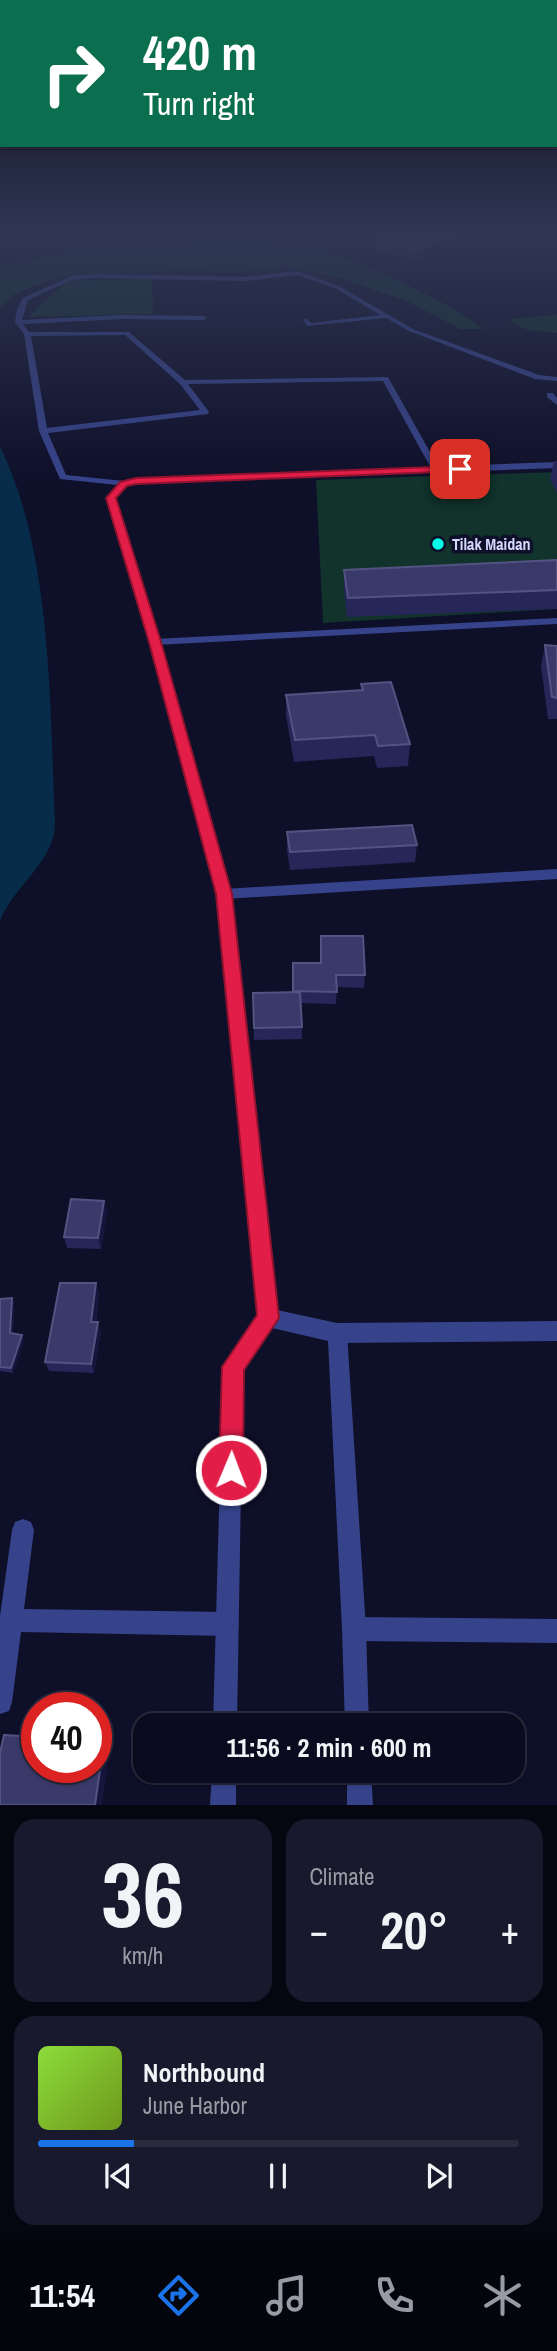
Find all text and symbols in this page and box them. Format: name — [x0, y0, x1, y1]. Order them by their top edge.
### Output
text: 420 m — [143, 19, 257, 85]
icon: right — [28, 28, 119, 119]
text: Turn right — [143, 82, 255, 125]
pin — [430, 439, 490, 499]
icon: arrive — [441, 450, 479, 488]
place label: Tilak Maidan — [452, 533, 531, 555]
marker: Tilak Maidan — [430, 536, 446, 552]
position arrow — [194, 1433, 268, 1507]
speed limit sign: 40 — [21, 1692, 112, 1783]
text: 11:56 · 2 min · 600 m — [226, 1730, 432, 1765]
text: 36 — [101, 1833, 184, 1955]
text: Climate — [310, 1861, 374, 1892]
text: 20° — [380, 1895, 448, 1965]
text: − — [310, 1905, 328, 1956]
text: + — [501, 1905, 519, 1956]
text: km/h — [122, 1940, 163, 1971]
text: Northbound — [143, 2055, 265, 2090]
text: June Harbor — [143, 2090, 247, 2121]
icon: previous — [99, 2157, 137, 2195]
icon: pause — [259, 2157, 297, 2195]
icon: next — [420, 2157, 458, 2195]
icon: directions — [154, 2271, 203, 2320]
icon: music — [262, 2271, 311, 2320]
icon: phone — [370, 2271, 419, 2320]
icon: climate — [478, 2271, 527, 2320]
text: 11:54 — [30, 2274, 95, 2317]

